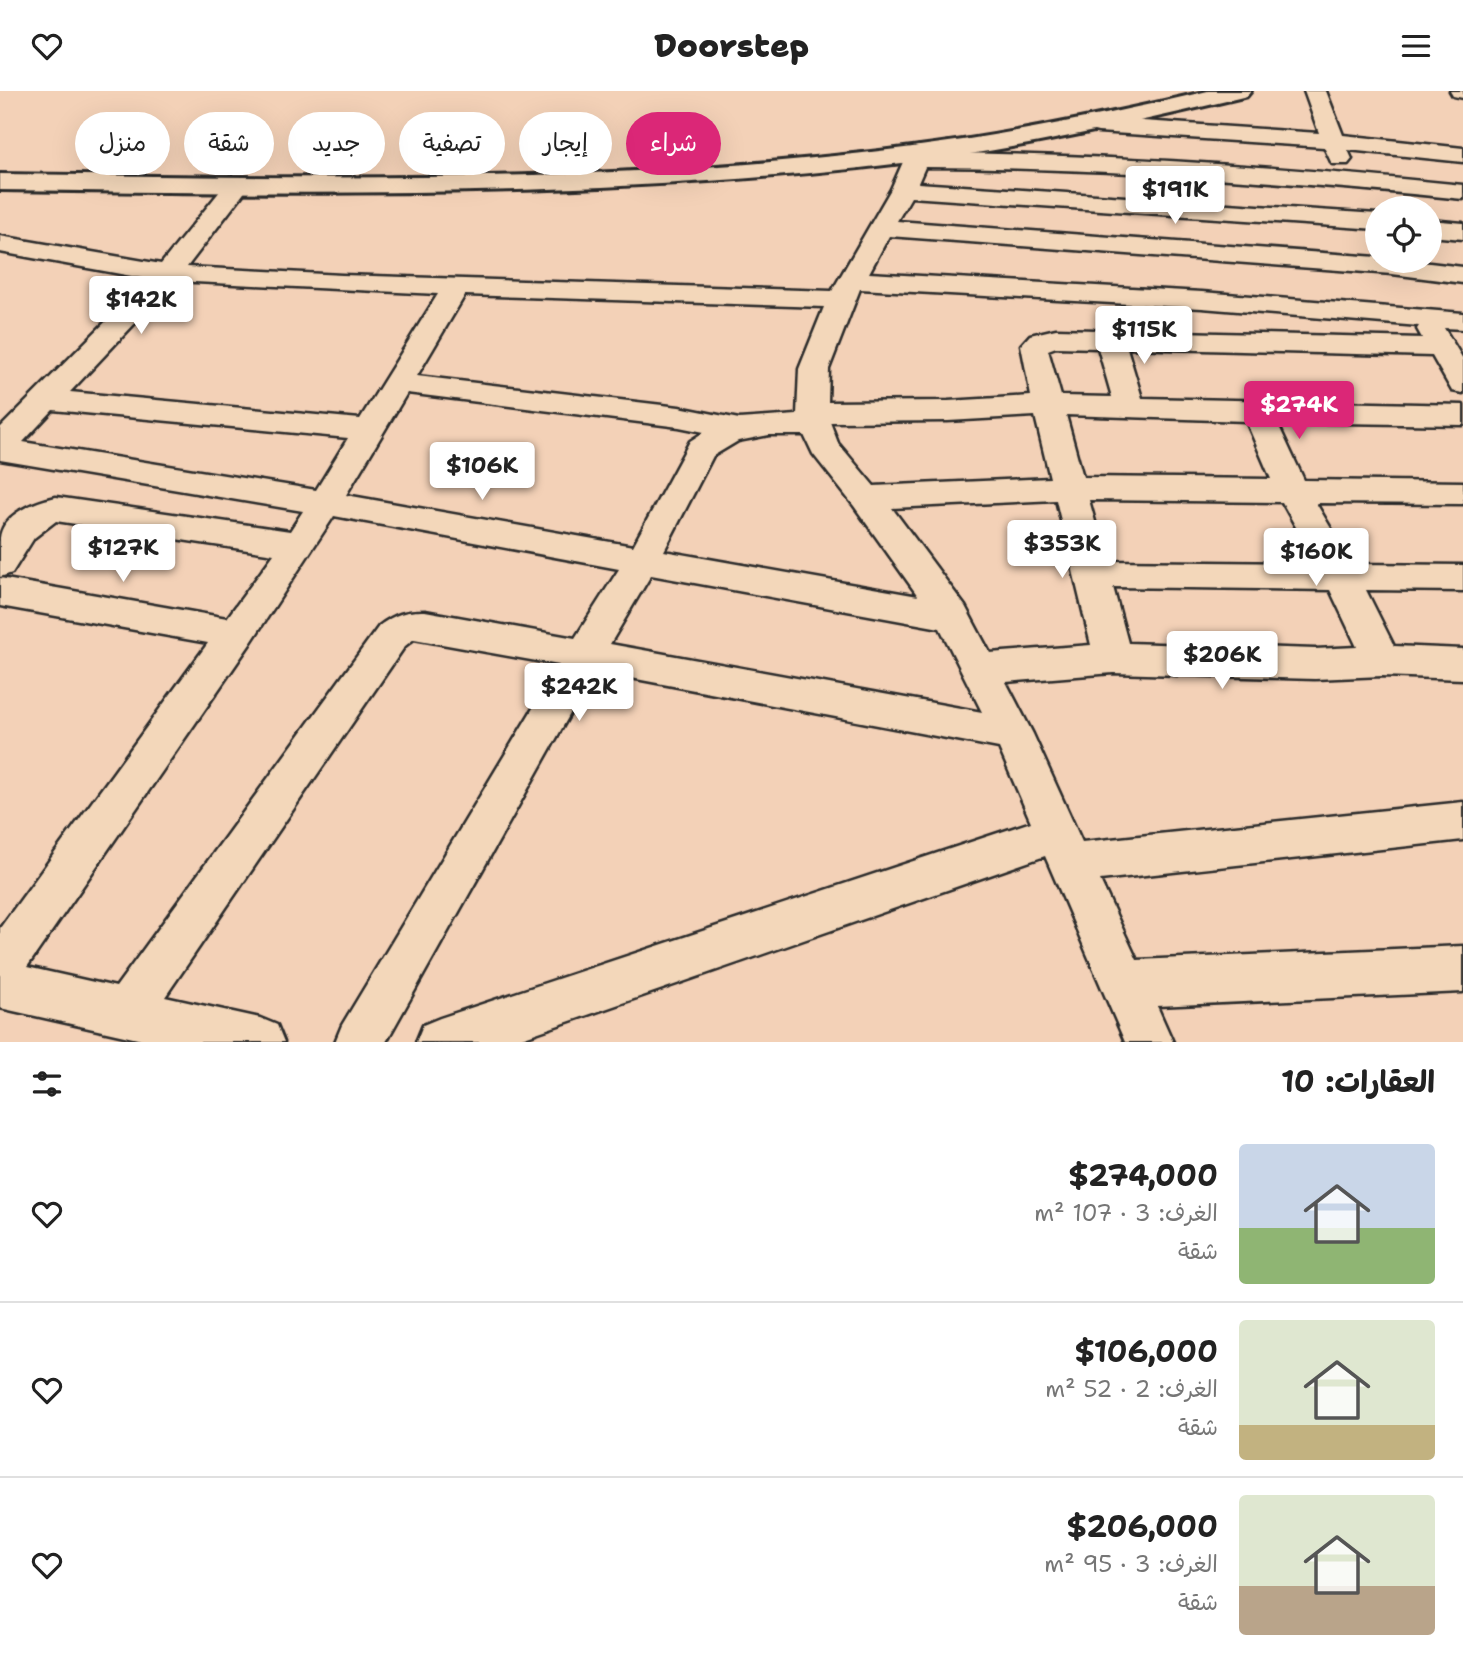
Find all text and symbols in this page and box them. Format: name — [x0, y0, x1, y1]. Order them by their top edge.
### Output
text: Doorstep — [654, 24, 809, 67]
icon: heart — [28, 27, 66, 65]
icon: menu — [1397, 27, 1435, 65]
chip: منزل — [75, 112, 170, 175]
chip: شقة — [184, 112, 274, 175]
chip: جديد — [288, 112, 385, 175]
chip: تصفية — [399, 112, 505, 175]
chip: إيجار — [519, 112, 612, 175]
chip: شراء — [626, 112, 721, 175]
pin: $191K — [1126, 167, 1224, 226]
text: $191K — [1142, 174, 1208, 204]
map controls — [1365, 196, 1442, 273]
button: locate — [1365, 196, 1442, 273]
pin: $142K — [92, 277, 190, 336]
text: $142K — [105, 284, 177, 314]
pin: $115K — [1095, 307, 1193, 366]
text: $115K — [1111, 314, 1177, 344]
pin: $274K — [1250, 381, 1348, 441]
text: $274K — [1260, 389, 1338, 419]
pin: $106K — [433, 443, 531, 502]
text: $106K — [446, 450, 518, 480]
pin: $353K — [1013, 521, 1111, 580]
pin: $127K — [74, 525, 172, 584]
text: $353K — [1023, 528, 1101, 558]
pin: $160K — [1267, 529, 1365, 588]
text: $127K — [87, 532, 159, 562]
text: $160K — [1280, 536, 1352, 566]
pin: $206K — [1173, 631, 1271, 691]
text: $206K — [1183, 639, 1261, 669]
pin: $242K — [530, 663, 628, 723]
text: $242K — [540, 671, 618, 701]
text: العقارات: 10 — [1281, 1061, 1435, 1102]
icon: filters — [28, 1065, 66, 1103]
text: $274,000 — [1068, 1155, 1218, 1196]
icon: home — [1295, 1172, 1379, 1256]
icon: heart — [28, 1195, 66, 1233]
text: الغرف: 3 · 107 m² — [1034, 1198, 1218, 1228]
text: شقة — [1178, 1236, 1218, 1266]
text: $106,000 — [1074, 1331, 1218, 1372]
icon: home — [1295, 1348, 1379, 1432]
icon: heart — [28, 1371, 66, 1409]
text: الغرف: 2 · 52 m² — [1045, 1374, 1218, 1404]
text: شقة — [1178, 1412, 1218, 1442]
text: $206,000 — [1066, 1506, 1218, 1547]
icon: home — [1295, 1523, 1379, 1607]
icon: heart — [28, 1546, 66, 1584]
text: الغرف: 3 · 95 m² — [1044, 1549, 1218, 1579]
text: شقة — [1178, 1587, 1218, 1617]

